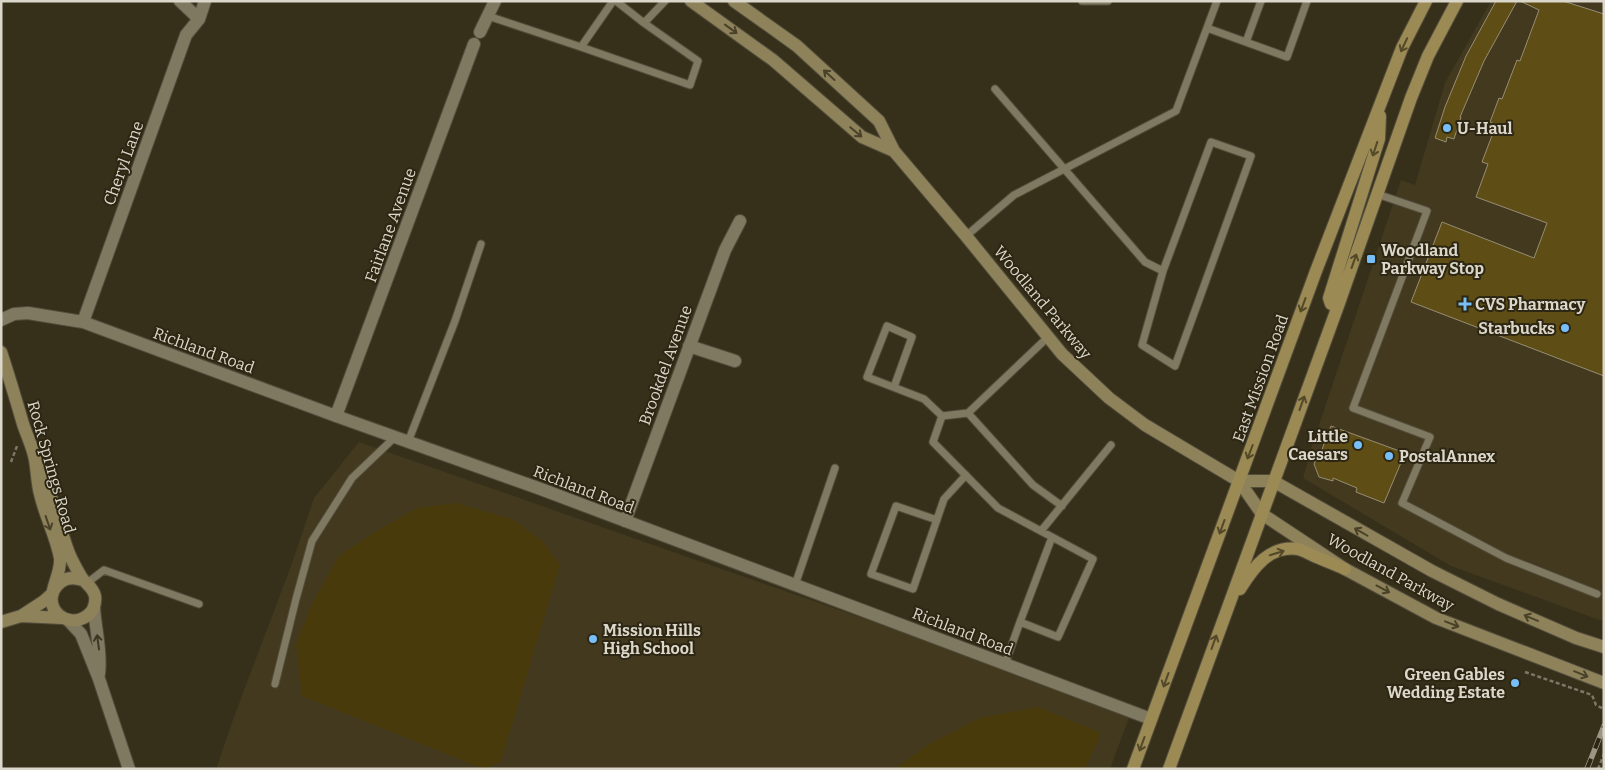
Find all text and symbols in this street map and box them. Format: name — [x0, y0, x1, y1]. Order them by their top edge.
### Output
one-way arrow — [724, 24, 738, 34]
one-way arrow — [1399, 37, 1409, 52]
one-way arrow — [823, 69, 836, 81]
street label: Cheryl Lane — [99, 118, 147, 208]
place label: U-Haul — [1457, 119, 1512, 138]
marker: U-Haul — [1441, 122, 1453, 134]
one-way arrow — [850, 126, 863, 138]
one-way arrow — [1370, 141, 1379, 157]
street label: Fairlane Avenue — [361, 165, 420, 285]
place label: Woodland Parkway Stop — [1381, 241, 1484, 278]
street label: Woodland Parkway — [990, 242, 1096, 363]
one-way arrow — [1350, 253, 1359, 269]
marker: Woodland Parkway Stop — [1365, 253, 1377, 265]
place label: CVS Pharmacy — [1475, 295, 1586, 314]
one-way arrow — [1298, 297, 1308, 313]
marker: CVS Pharmacy — [1459, 298, 1471, 310]
street label: Brookdel Avenue — [635, 303, 696, 428]
street label: East Mission Road — [1229, 311, 1293, 445]
place label: Starbucks — [1478, 319, 1555, 338]
marker: Starbucks — [1559, 322, 1571, 334]
street label: Richland Road — [151, 323, 258, 378]
one-way arrow — [1298, 396, 1307, 411]
street label: Rock Springs Road — [23, 399, 80, 536]
place label: Little Caesars — [1288, 427, 1348, 464]
marker: Little Caesars — [1352, 439, 1364, 451]
one-way arrow — [1245, 444, 1255, 459]
place label: PostalAnnex — [1399, 447, 1495, 466]
marker: PostalAnnex — [1383, 450, 1395, 462]
street label: Richland Road — [531, 462, 637, 518]
one-way arrow — [44, 515, 54, 531]
one-way arrow — [1217, 519, 1226, 534]
one-way arrow — [1354, 526, 1369, 536]
street label: Woodland Parkway — [1324, 530, 1458, 615]
one-way arrow — [1269, 547, 1285, 557]
one-way arrow — [1376, 585, 1390, 595]
street label: Richland Road — [910, 604, 1016, 660]
one-way arrow — [1524, 613, 1539, 623]
one-way arrow — [1443, 620, 1459, 629]
place label: Mission Hills High School — [603, 621, 701, 658]
marker: Mission Hills High School — [587, 633, 599, 645]
one-way arrow — [1210, 634, 1219, 650]
one-way arrow — [93, 635, 103, 651]
place label: Green Gables Wedding Estate — [1387, 665, 1505, 702]
one-way arrow — [1573, 670, 1588, 679]
one-way arrow — [1161, 671, 1170, 687]
marker: Green Gables Wedding Estate — [1509, 677, 1521, 689]
one-way arrow — [1137, 736, 1146, 751]

